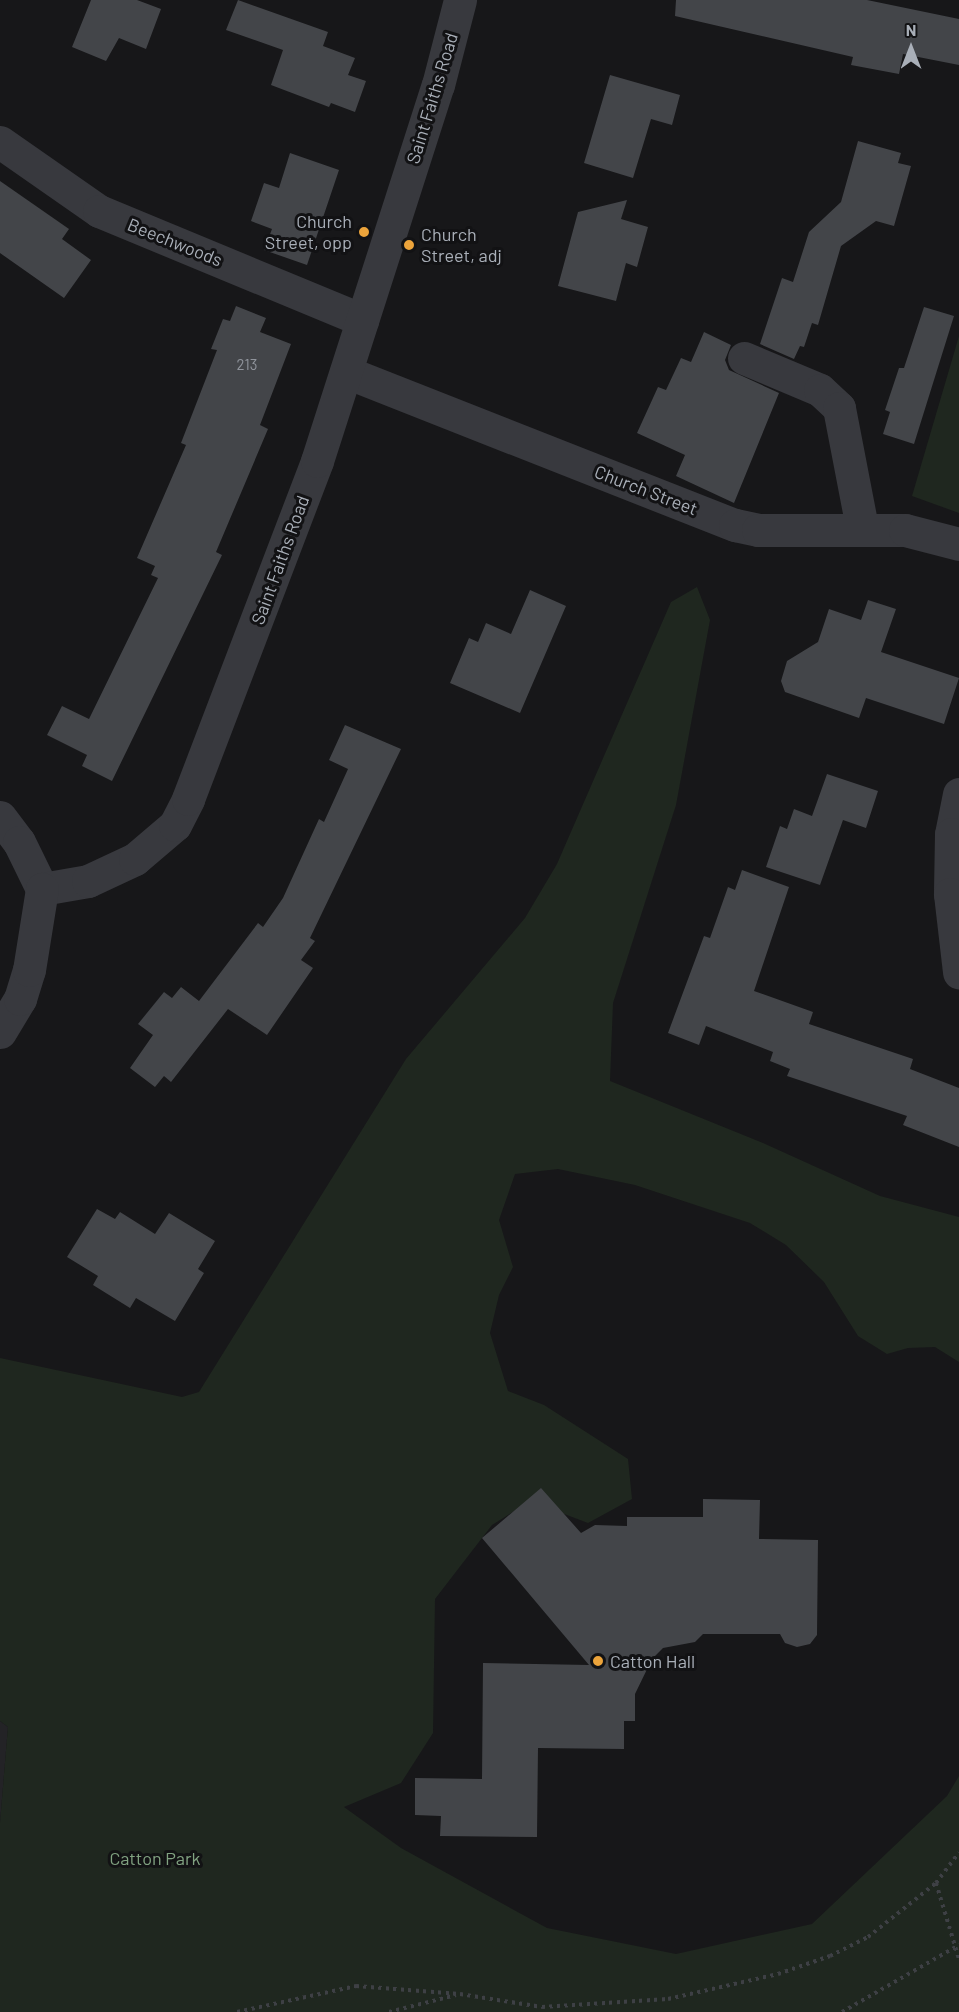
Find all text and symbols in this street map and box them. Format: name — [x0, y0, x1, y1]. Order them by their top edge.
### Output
north arrow — [881, 18, 941, 78]
text: N — [906, 20, 916, 39]
street label: Saint Faiths Road — [402, 30, 462, 166]
place label: Church Street, opp — [265, 211, 352, 254]
street label: Beechwoods — [125, 213, 225, 271]
place label: Church Street, adj — [421, 224, 502, 266]
marker: Church Street, opp — [357, 225, 371, 239]
marker: Church Street, adj — [402, 238, 416, 252]
house number: 213 — [237, 356, 257, 374]
street label: Church Street — [591, 460, 701, 520]
street label: Saint Faiths Road — [247, 492, 313, 628]
place label: Catton Hall — [610, 1650, 695, 1672]
marker: Catton Hall — [591, 1654, 605, 1668]
park label: Catton Park — [109, 1847, 201, 1869]

